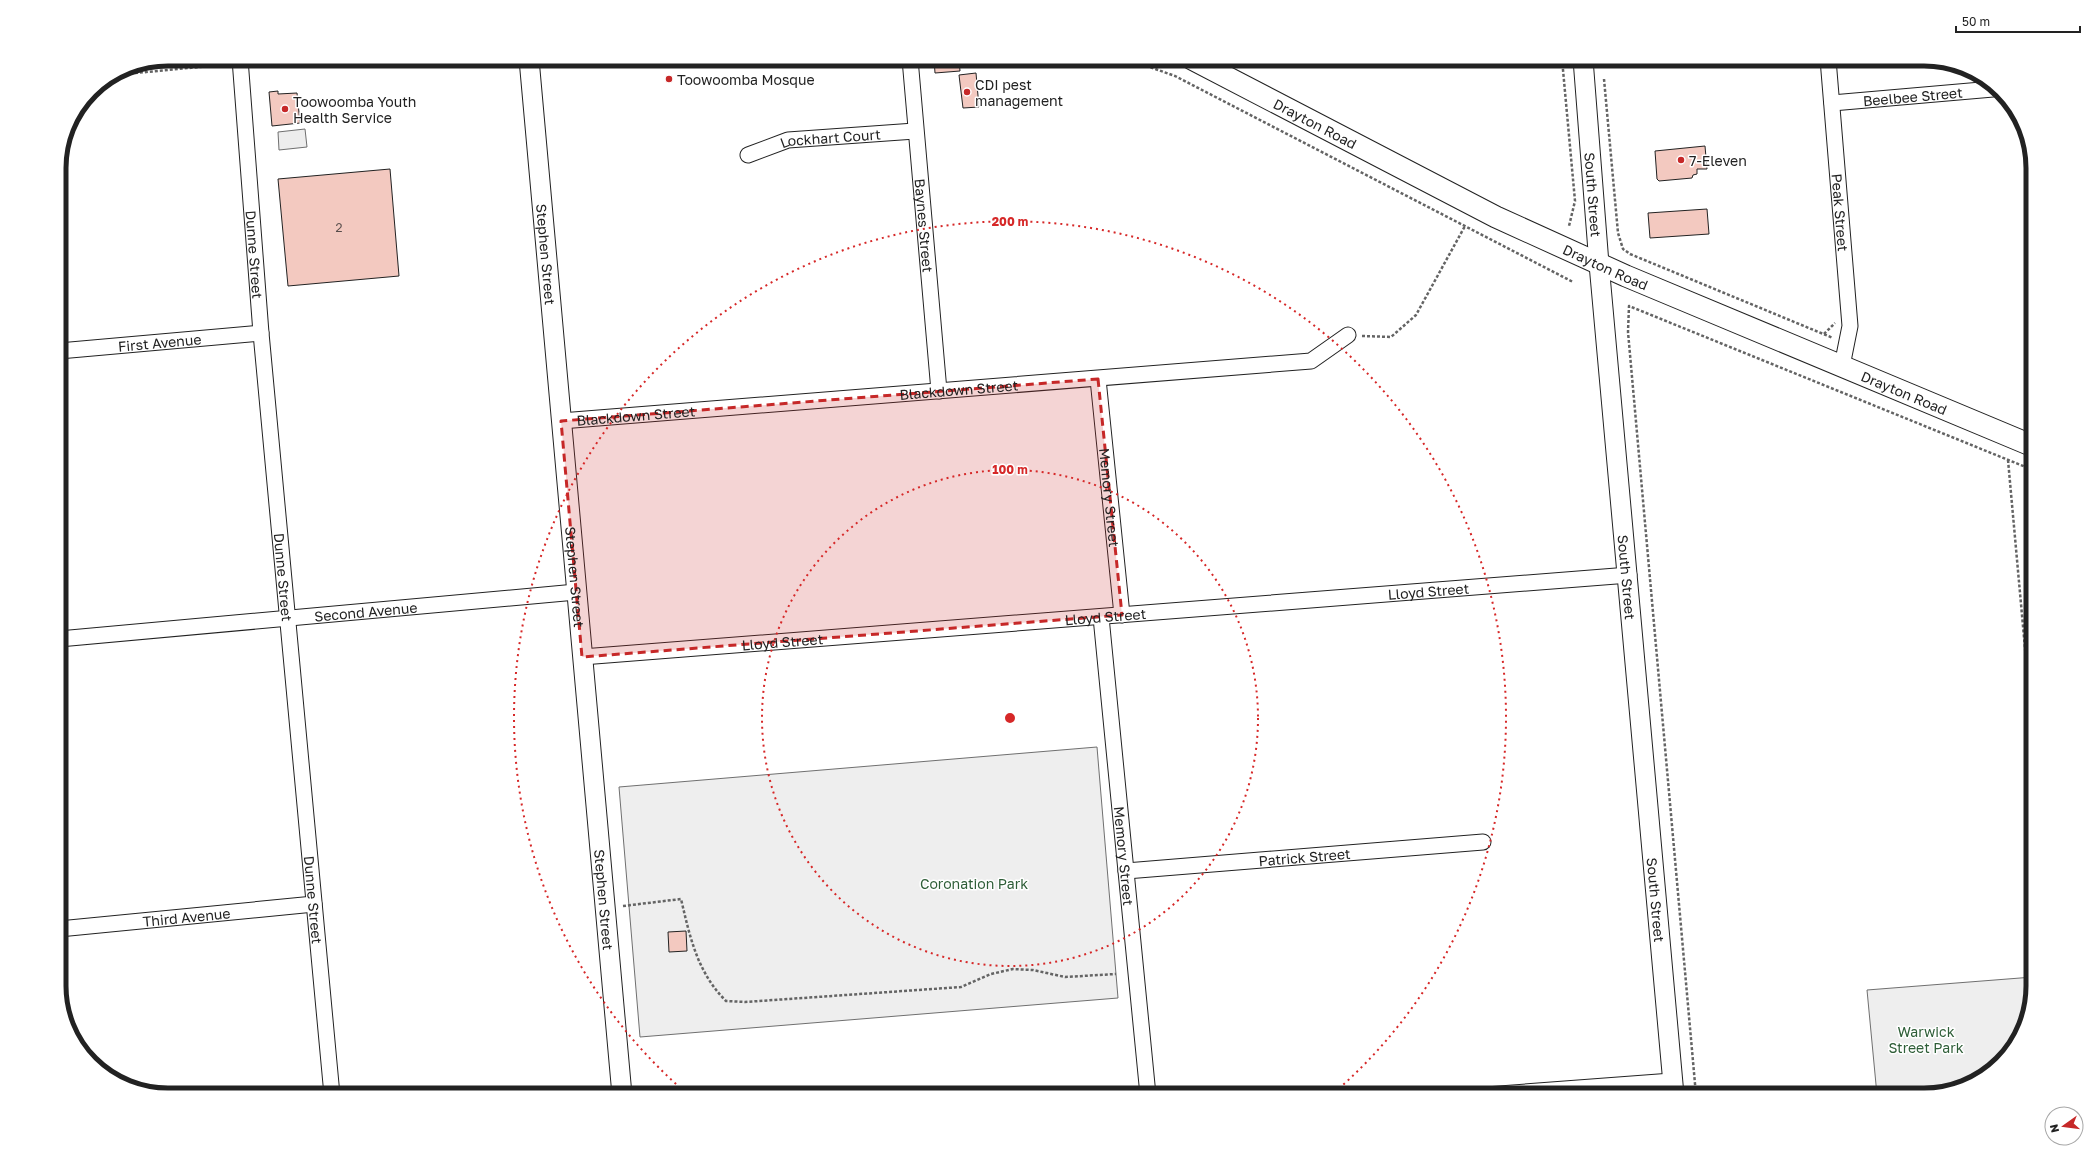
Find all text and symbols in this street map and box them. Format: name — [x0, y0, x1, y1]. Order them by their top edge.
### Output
scale bar — [1956, 8, 2080, 34]
text: 50 m — [1962, 14, 1990, 29]
place label: Toowoomba Mosque — [677, 71, 815, 88]
marker: Toowoomba Mosque — [664, 74, 674, 84]
place label: CDI pest management — [975, 76, 1063, 109]
street label: Beelbee Street — [1862, 83, 1963, 109]
marker: CDI pest management — [962, 87, 972, 97]
place label: Toowoomba Youth Health Service — [293, 93, 416, 126]
street label: Drayton Road — [1271, 94, 1360, 152]
marker: Toowoomba Youth Health Service — [280, 104, 290, 114]
street label: Lockhart Court — [777, 125, 881, 151]
street label: South Street — [1582, 152, 1605, 238]
place label: 7-Eleven — [1689, 152, 1747, 169]
marker: 7-Eleven — [1676, 155, 1686, 165]
street label: Peak Street — [1829, 173, 1852, 252]
street label: Baynes Street — [912, 178, 937, 273]
street label: Stephen Street — [534, 203, 560, 305]
street label: Dunne Street — [243, 210, 267, 299]
text: 200 m — [992, 214, 1028, 229]
house number: 2 — [336, 220, 343, 235]
street label: Drayton Road — [1560, 240, 1651, 293]
street label: First Avenue — [117, 330, 202, 354]
street label: Drayton Road — [1859, 367, 1950, 418]
street label: Blackdown Street — [899, 376, 1019, 402]
street label: Blackdown Street — [576, 402, 696, 428]
street label: Memory Street — [1097, 447, 1124, 548]
text: 100 m — [992, 462, 1028, 477]
street label: Stephen Street — [562, 526, 588, 628]
street label: Dunne Street — [271, 532, 296, 622]
street label: South Street — [1615, 534, 1640, 620]
street label: Lloyd Street — [1387, 579, 1470, 602]
street label: Second Avenue — [313, 598, 418, 624]
street label: Lloyd Street — [1064, 604, 1147, 628]
street label: Lloyd Street — [741, 630, 824, 653]
centre of rings — [1003, 711, 1017, 725]
street label: Memory Street — [1111, 805, 1138, 906]
street label: Patrick Street — [1258, 844, 1351, 869]
street label: Stephen Street — [591, 848, 617, 951]
street label: Dunne Street — [301, 855, 326, 945]
street label: South Street — [1644, 857, 1669, 943]
park label: Coronation Park — [920, 875, 1028, 892]
street label: Third Avenue — [142, 904, 231, 929]
park label: Warwick Street Park — [1888, 1023, 1964, 1056]
north arrow — [2044, 1106, 2084, 1146]
text: N — [2046, 1123, 2061, 1134]

